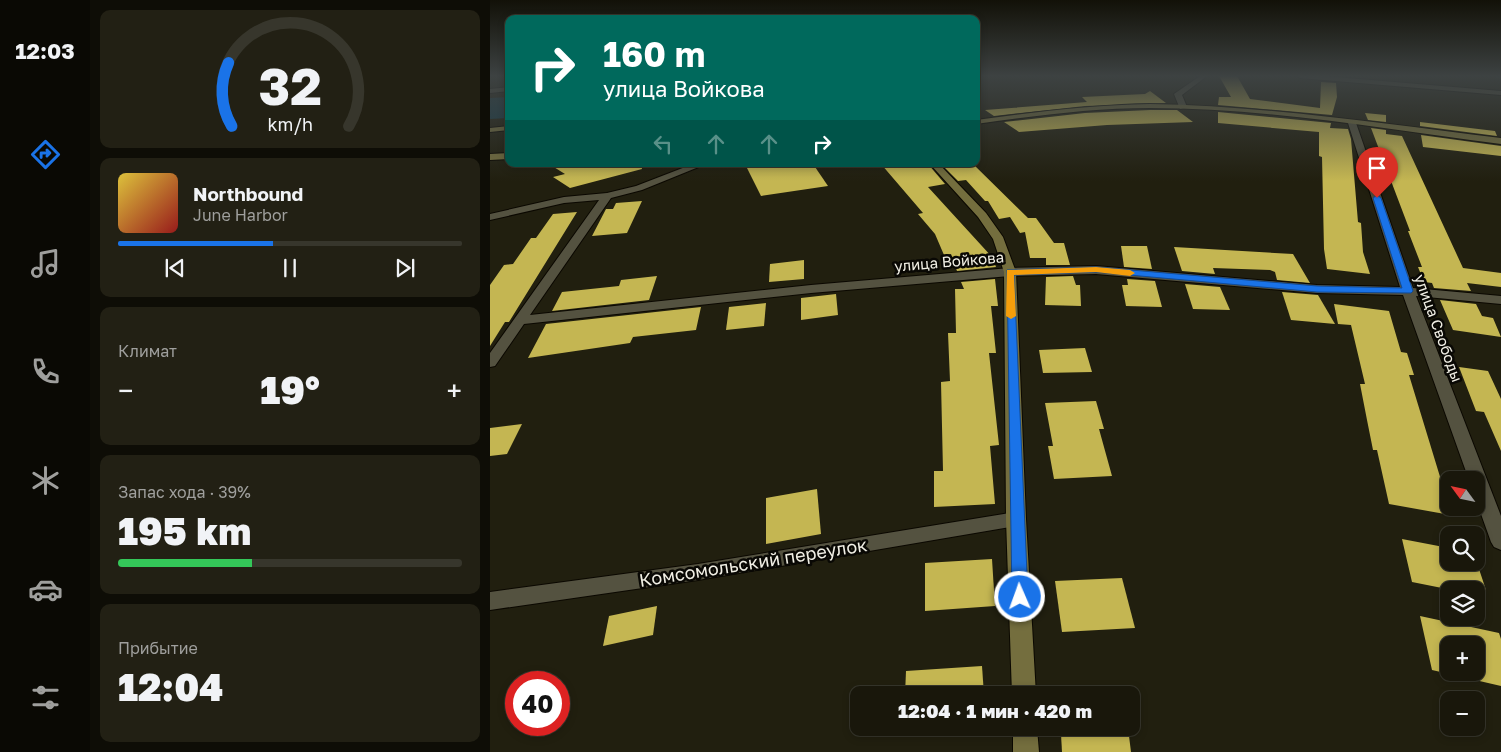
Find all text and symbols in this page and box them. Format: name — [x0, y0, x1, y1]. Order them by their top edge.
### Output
text: 160 m — [603, 33, 705, 75]
icon: right — [520, 35, 585, 100]
text: 12:03 — [15, 37, 75, 64]
text: 32 — [258, 54, 322, 116]
text: улица Войкова — [603, 75, 765, 102]
text: km/h — [267, 113, 313, 135]
icon: left — [649, 130, 677, 158]
icon: ahead — [702, 130, 730, 158]
icon: ahead — [755, 130, 783, 158]
icon: right — [808, 130, 836, 158]
icon: directions — [28, 137, 63, 172]
pin — [1356, 147, 1398, 198]
icon: arrive — [1363, 154, 1391, 182]
text: Northbound — [193, 182, 303, 205]
text: June Harbor — [193, 205, 288, 225]
icon: music — [28, 246, 63, 281]
street label: улица Войкова — [893, 247, 1005, 275]
icon: previous — [161, 254, 189, 282]
icon: pause — [276, 254, 304, 282]
icon: next — [391, 254, 419, 282]
street label: улица Свободы — [1411, 272, 1467, 384]
text: Климат — [118, 341, 177, 361]
icon: phone — [28, 354, 63, 389]
text: 19° — [260, 367, 320, 412]
text: − — [118, 374, 133, 407]
text: + — [447, 374, 462, 407]
icon: climate — [28, 463, 63, 498]
north arrow — [1440, 471, 1485, 516]
map controls — [1440, 471, 1485, 736]
text: Запас хода · 39% — [118, 482, 251, 502]
text: 195 km — [118, 508, 251, 553]
button: search — [1440, 526, 1485, 571]
street label: Комсомольский переулок — [637, 533, 869, 591]
position arrow — [993, 570, 1045, 622]
icon: car — [28, 572, 63, 607]
button: layers — [1440, 581, 1485, 626]
button: + — [1440, 636, 1485, 681]
text: Прибытие — [118, 638, 198, 658]
text: 12:04 — [118, 664, 223, 709]
speed limit sign: 40 — [505, 671, 570, 736]
icon: filters — [28, 680, 63, 715]
button: − — [1440, 691, 1485, 736]
text: 12:04 · 1 мин · 420 m — [898, 699, 1092, 722]

